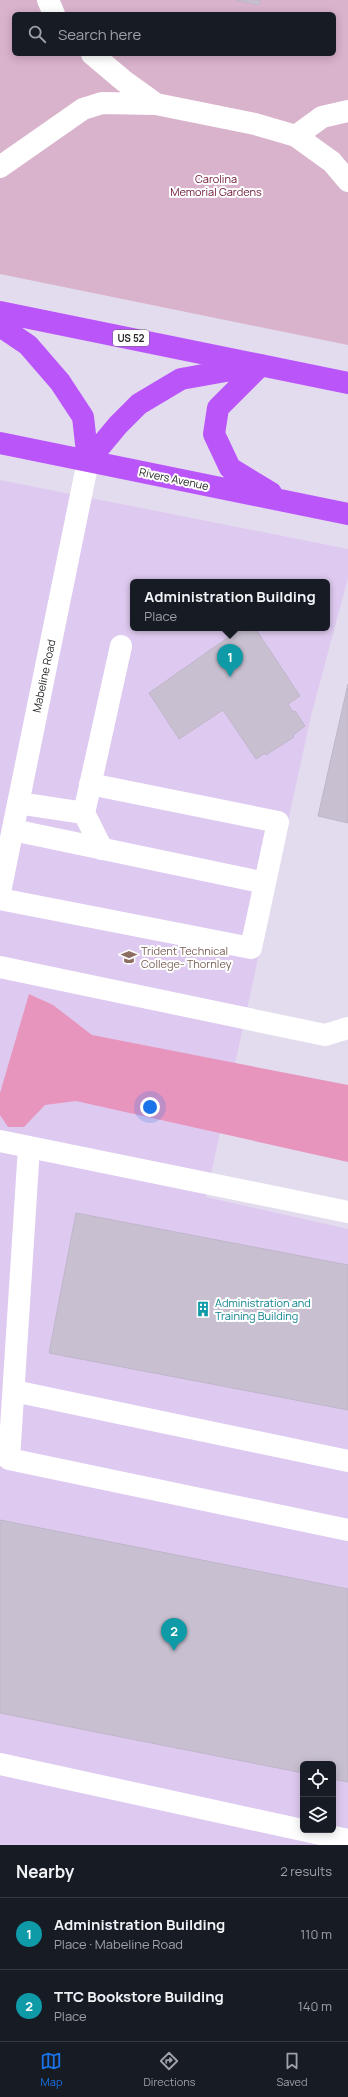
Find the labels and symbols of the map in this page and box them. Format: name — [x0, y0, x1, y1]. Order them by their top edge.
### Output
park label: Carolina Memorial Gardens — [170, 171, 262, 199]
road number: US 52 — [113, 330, 149, 346]
street label: Rivers Avenue — [138, 464, 211, 493]
street label: Mabeline Road — [28, 638, 59, 714]
pin: 1 — [217, 644, 243, 677]
place label: Trident Technical College- Thornley — [141, 943, 232, 971]
school or university icon: Trident Technical College- Thornley — [120, 948, 138, 966]
your location — [140, 1097, 160, 1117]
place label: Administration and Training Building — [215, 1295, 311, 1323]
building icon: Administration and Training Building — [194, 1300, 212, 1318]
pin: 2 — [161, 1618, 187, 1651]

